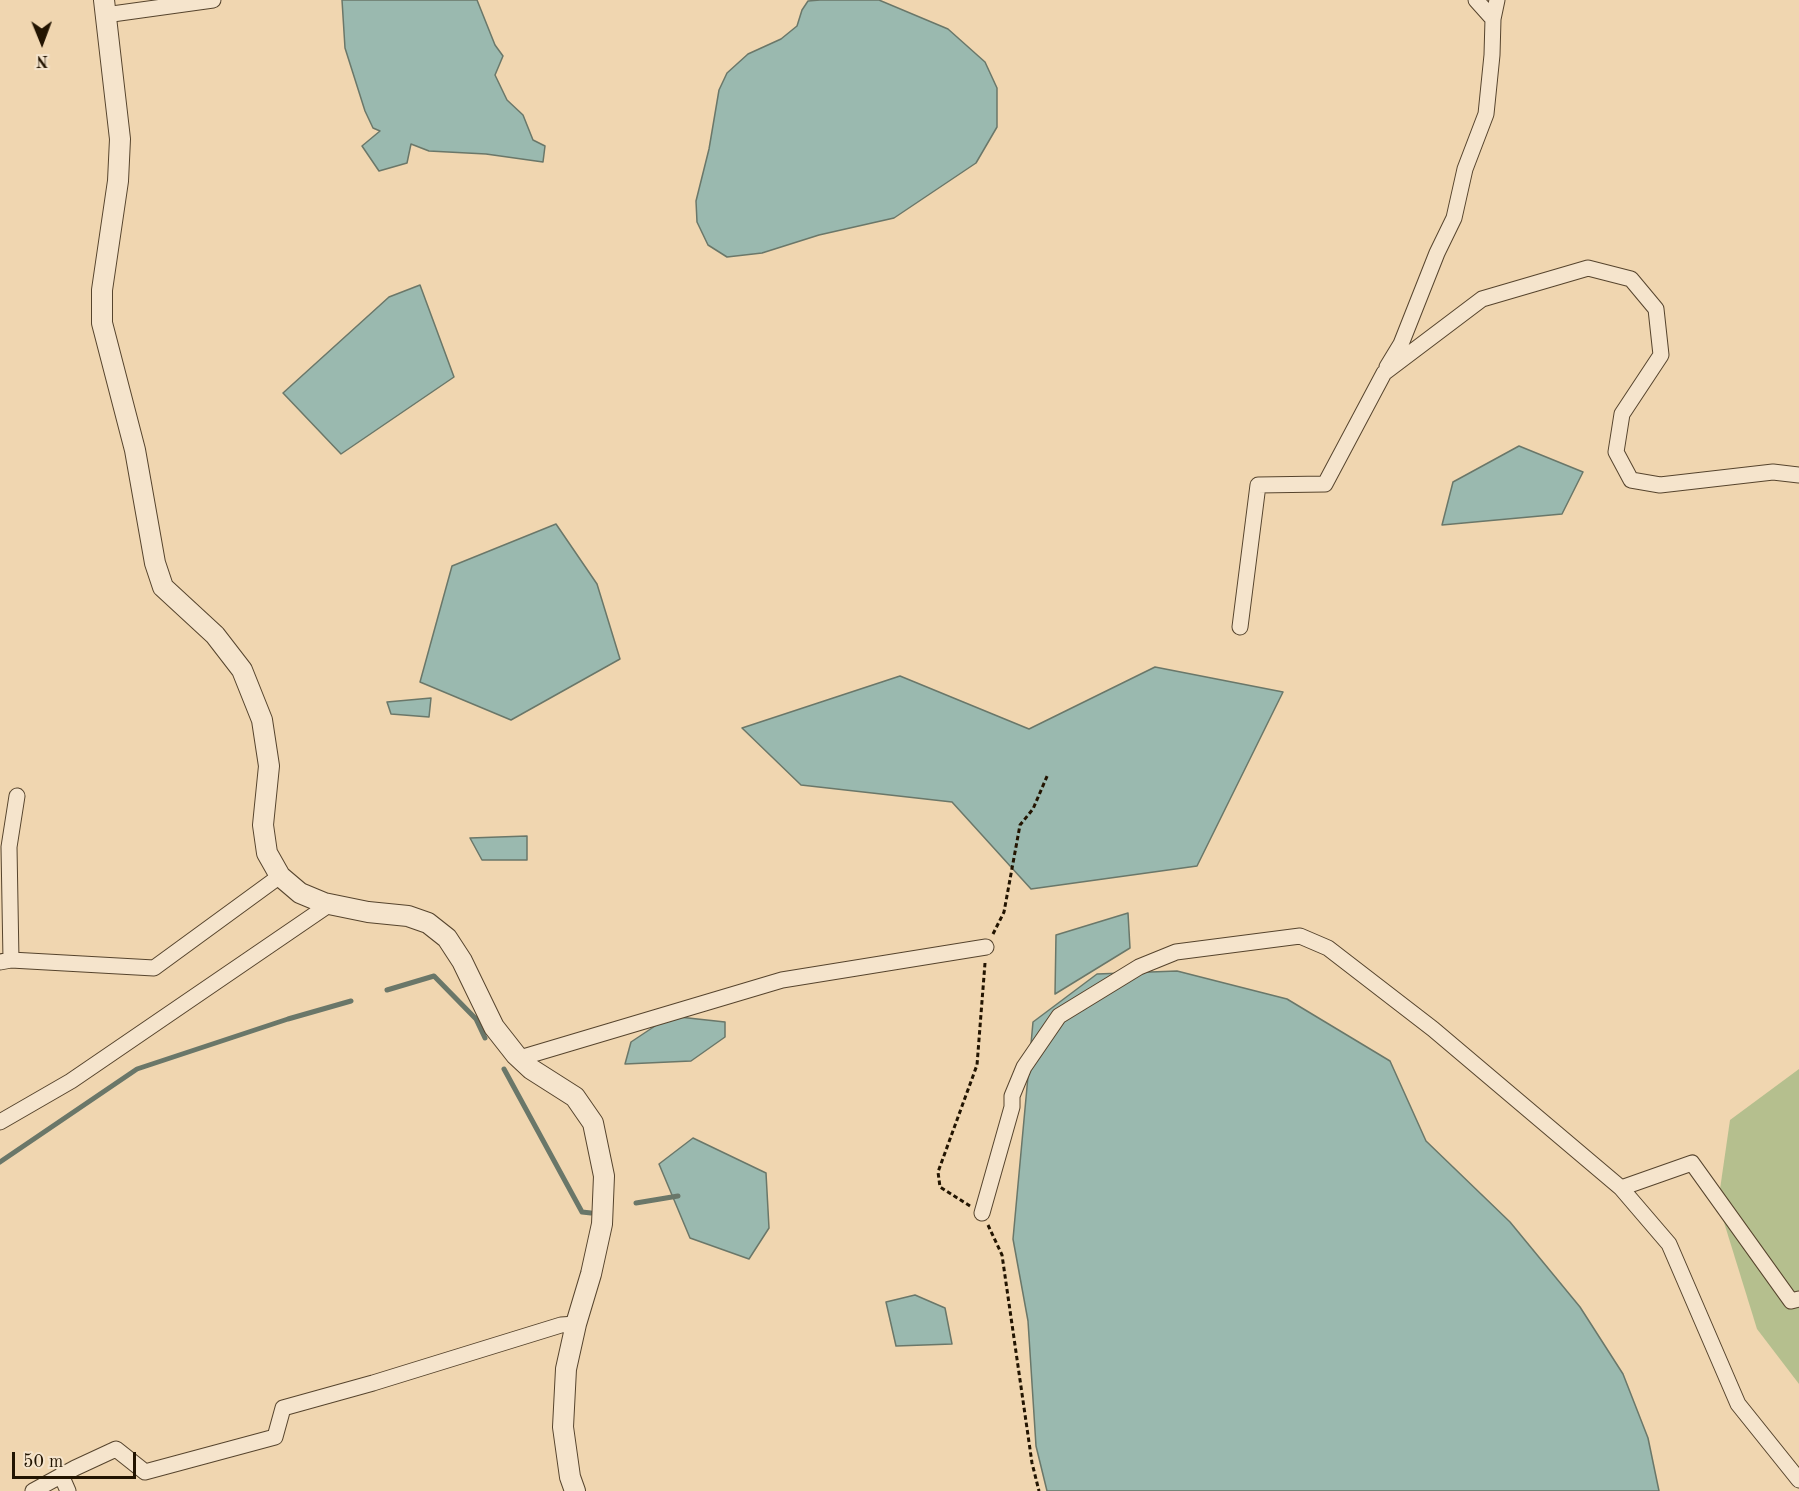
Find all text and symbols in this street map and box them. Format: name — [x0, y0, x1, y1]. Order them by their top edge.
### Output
north arrow — [12, 12, 72, 72]
text: N — [36, 52, 49, 68]
scale bar — [15, 1440, 140, 1478]
text: 50 m — [23, 1453, 63, 1471]

